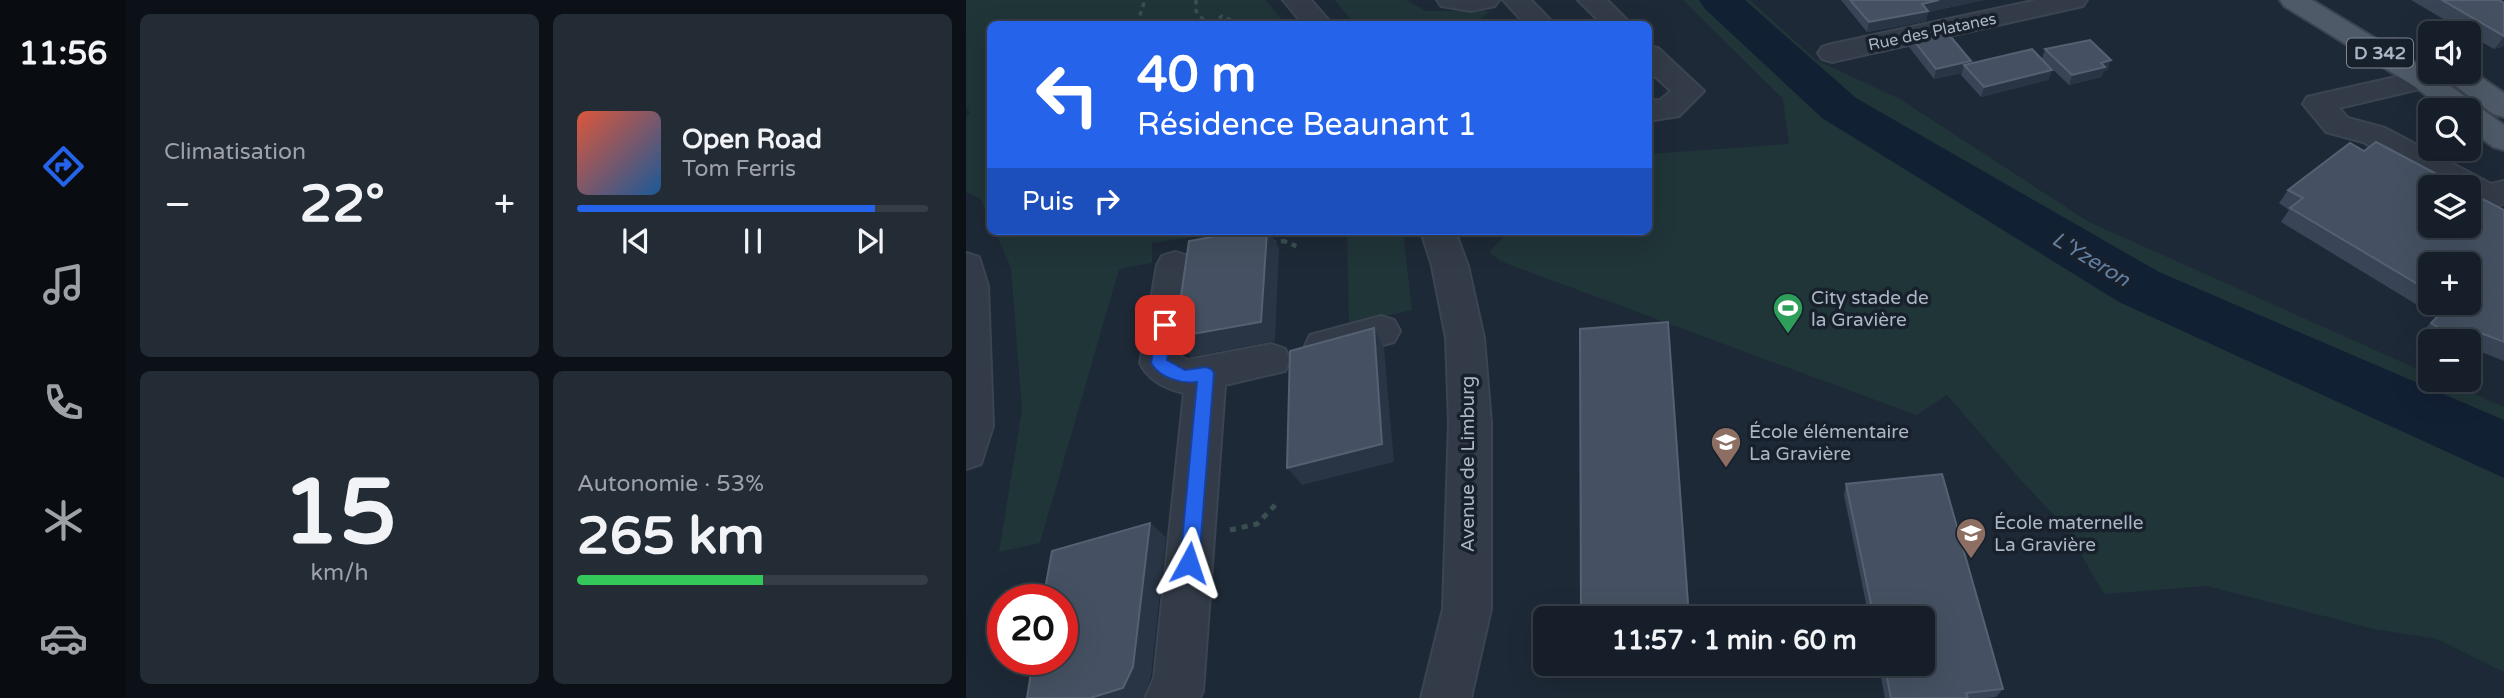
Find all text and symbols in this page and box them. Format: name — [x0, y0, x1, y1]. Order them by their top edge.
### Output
street label: Rue des Platanes — [1866, 9, 1998, 55]
map controls — [2418, 21, 2481, 392]
button: sound — [2418, 21, 2481, 84]
text: 11:56 — [19, 35, 107, 73]
road number: D 342 — [2347, 38, 2413, 68]
text: 40 m — [1137, 46, 1256, 105]
icon: left — [1022, 49, 1113, 140]
button: search — [2418, 98, 2481, 161]
text: Résidence Beaunant 1 — [1137, 106, 1477, 144]
text: Open Road — [682, 124, 822, 155]
text: Climatisation — [164, 138, 306, 166]
icon: directions — [39, 142, 88, 191]
text: Tom Ferris — [682, 155, 796, 183]
text: 22° — [300, 173, 385, 236]
button: layers — [2418, 175, 2481, 238]
text: − — [164, 182, 191, 228]
text: + — [494, 182, 515, 228]
icon: right — [1088, 182, 1126, 220]
text: Puis — [1022, 186, 1074, 217]
icon: previous — [617, 222, 655, 260]
icon: pause — [734, 222, 772, 260]
icon: next — [851, 222, 889, 260]
water label: L'Yzeron — [2048, 227, 2135, 293]
button: + — [2418, 252, 2481, 315]
icon: music — [39, 260, 88, 309]
place label: City stade de la Gravière — [1811, 287, 1929, 331]
sports icon: City stade de la Gravière — [1771, 291, 1805, 335]
pin — [1135, 295, 1195, 355]
icon: arrive — [1146, 306, 1184, 344]
button: − — [2418, 329, 2481, 392]
street label: Avenue de Limburg — [1457, 376, 1479, 552]
icon: phone — [39, 378, 88, 427]
place label: École élémentaire La Gravière — [1749, 421, 1909, 465]
school or university icon: École élémentaire La Gravière — [1709, 425, 1743, 469]
text: 15 — [282, 458, 397, 568]
text: Autonomie · 53% — [577, 470, 764, 498]
icon: climate — [39, 496, 88, 545]
text: 265 km — [577, 505, 765, 568]
place label: École maternelle La Gravière — [1994, 512, 2143, 556]
school or university icon: École maternelle La Gravière — [1954, 516, 1988, 560]
position arrow — [1152, 526, 1226, 600]
text: km/h — [311, 559, 368, 587]
speed limit sign: 20 — [987, 584, 1078, 675]
icon: car — [39, 614, 88, 663]
text: 11:57 · 1 min · 60 m — [1611, 625, 1857, 656]

